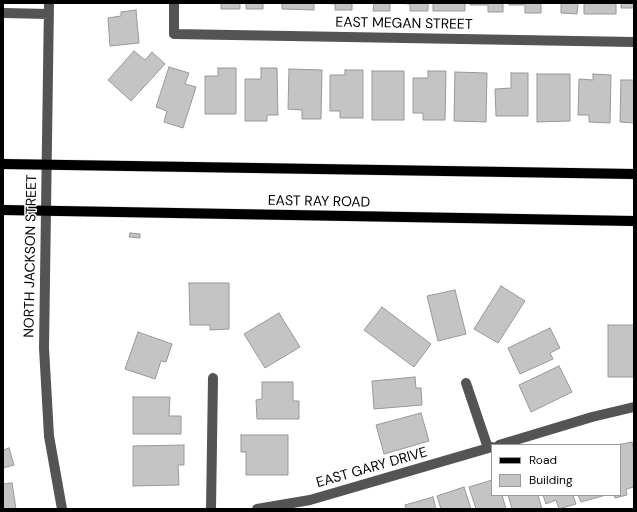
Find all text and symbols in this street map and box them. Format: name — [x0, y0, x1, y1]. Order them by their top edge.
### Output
street label: EAST MEGAN STREET — [335, 14, 473, 34]
street label: NORTH JACKSON STREET — [21, 174, 41, 338]
street label: EAST RAY ROAD — [268, 193, 370, 211]
street label: EAST GARY DRIVE — [314, 444, 430, 492]
legend — [491, 444, 621, 496]
text: Road — [529, 452, 557, 468]
text: Building — [529, 472, 573, 488]

